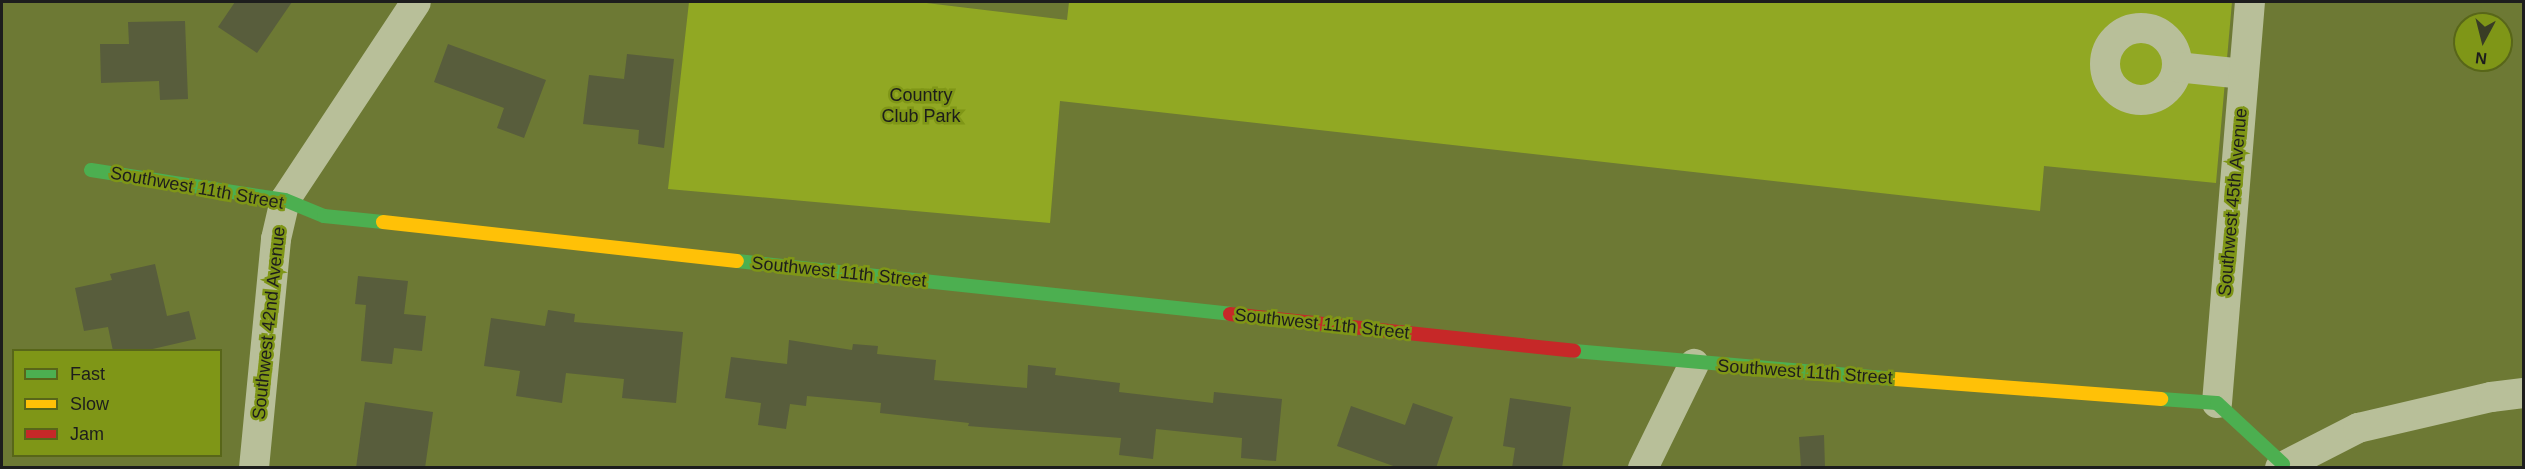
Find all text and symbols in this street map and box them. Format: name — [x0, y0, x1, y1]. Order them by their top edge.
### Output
north arrow — [2453, 12, 2513, 72]
text: N — [2474, 49, 2488, 68]
park label: Country Club Park — [881, 85, 961, 128]
street label: Southwest 45th Avenue — [2214, 107, 2252, 297]
street label: Southwest 11th Street — [109, 162, 285, 214]
street label: Southwest 42nd Avenue — [248, 225, 290, 421]
street label: Southwest 11th Street — [750, 252, 928, 292]
street label: Southwest 11th Street — [1233, 304, 1411, 344]
legend — [12, 349, 222, 457]
street label: Southwest 11th Street — [1717, 355, 1893, 389]
text: Fast — [70, 364, 105, 384]
text: Slow — [70, 394, 109, 414]
text: Jam — [70, 424, 104, 444]

